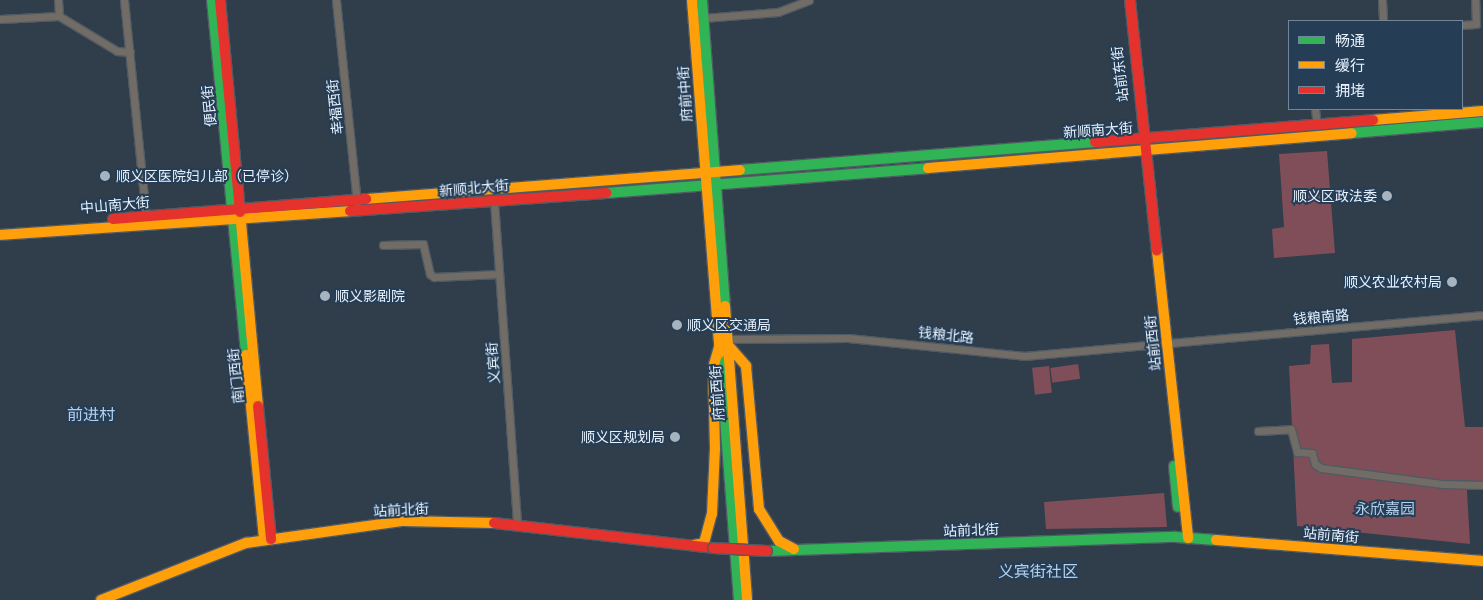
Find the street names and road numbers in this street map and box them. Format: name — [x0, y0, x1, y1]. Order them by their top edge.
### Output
street label: 站前东街 — [1108, 45, 1132, 103]
street label: 府前中街 — [675, 65, 695, 123]
street label: 幸福西街 — [324, 78, 346, 136]
street label: 便民街 — [198, 84, 220, 128]
street label: 新顺南大街 — [1062, 119, 1134, 141]
street label: 新顺北大街 — [438, 177, 510, 199]
street label: 中山南大街 — [79, 194, 151, 216]
street label: 钱粮南路 — [1292, 306, 1350, 328]
street label: 站前西街 — [1142, 314, 1164, 372]
street label: 钱粮北路 — [917, 324, 975, 346]
street label: 义宾街 — [483, 341, 503, 385]
street label: 南门西街 — [225, 347, 247, 405]
street label: 府前西街 — [707, 364, 727, 422]
street label: 站前北街 — [373, 500, 429, 520]
street label: 站前北街 — [943, 521, 999, 539]
street label: 站前南街 — [1302, 524, 1360, 546]

